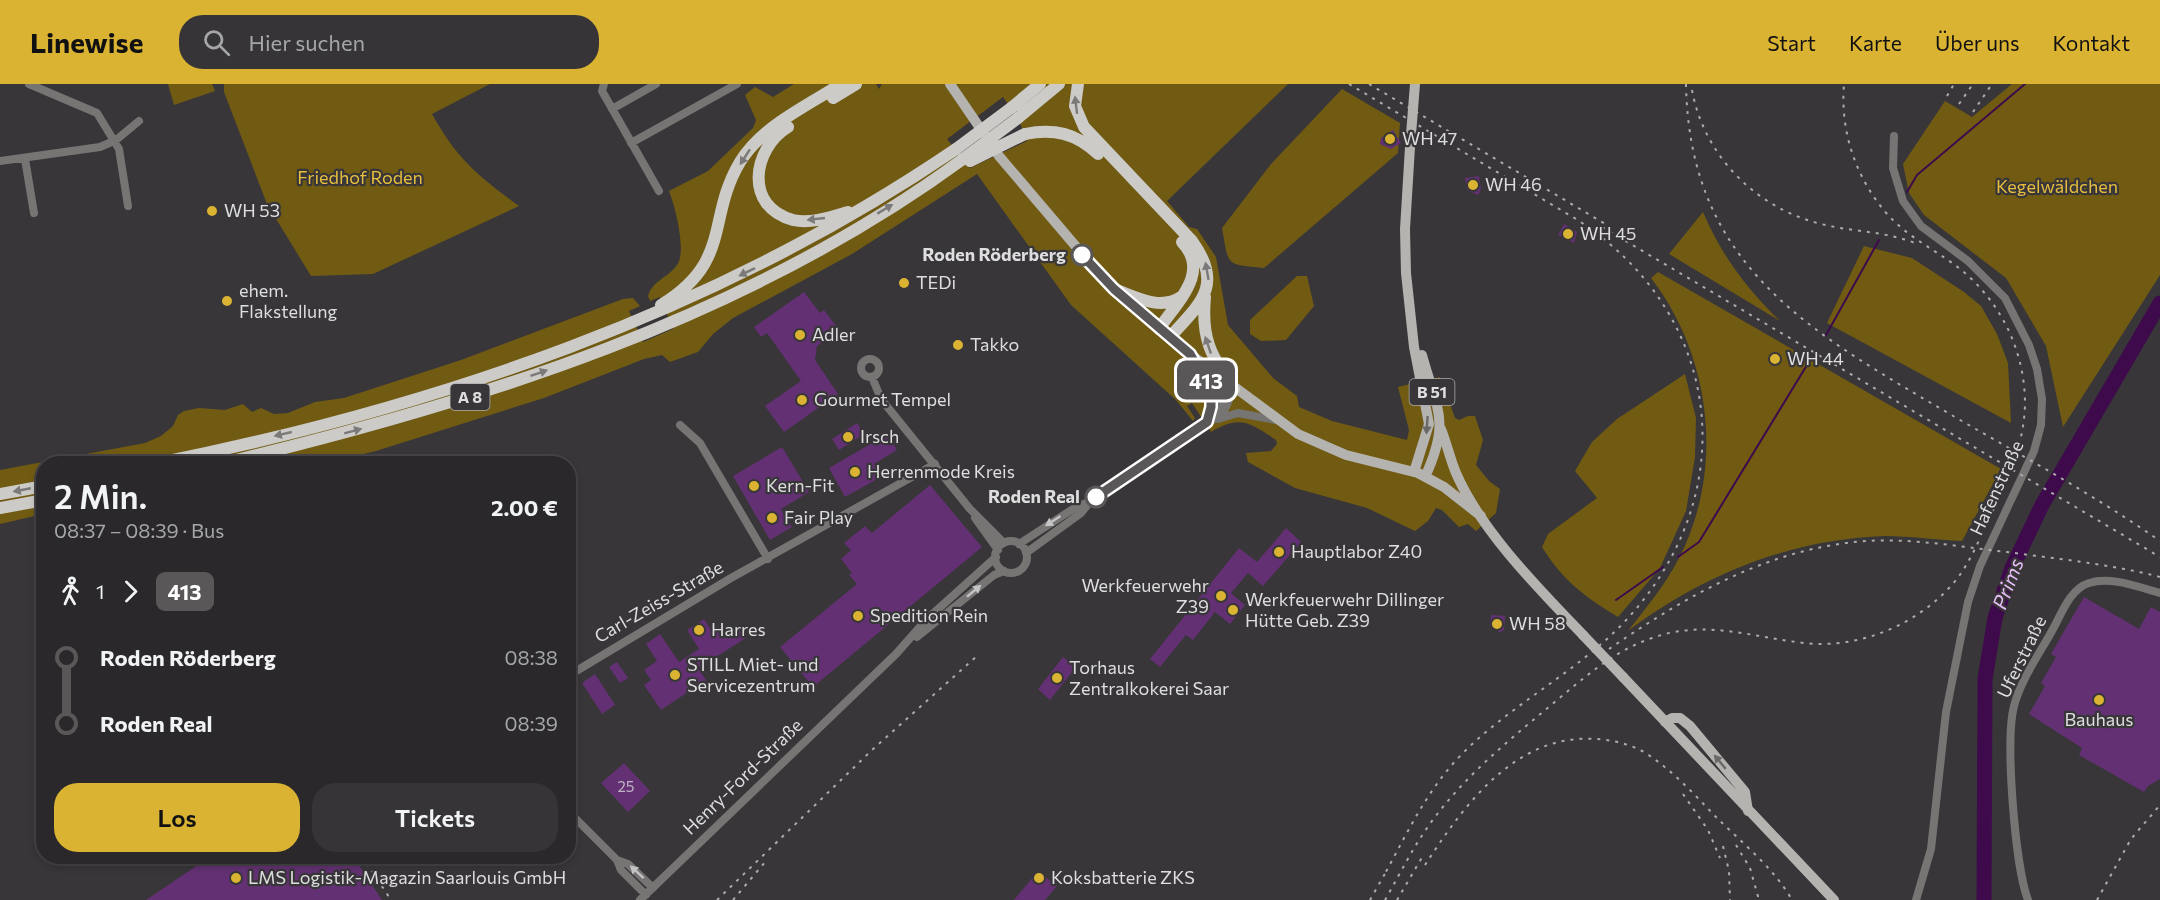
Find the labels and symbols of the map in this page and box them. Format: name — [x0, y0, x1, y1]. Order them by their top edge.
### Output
one-way arrow — [1071, 95, 1081, 114]
place label: WH 47 — [1402, 127, 1457, 149]
marker: WH 47 — [1383, 132, 1397, 146]
one-way arrow — [739, 148, 750, 165]
park label: Friedhof Roden — [297, 166, 423, 188]
place label: WH 46 — [1485, 173, 1542, 195]
park label: Kegelwäldchen — [1996, 175, 2118, 197]
marker: WH 46 — [1466, 178, 1480, 192]
place label: WH 53 — [224, 199, 280, 221]
marker: WH 53 — [205, 204, 219, 218]
one-way arrow — [877, 204, 893, 215]
one-way arrow — [806, 214, 825, 224]
place label: WH 45 — [1580, 222, 1636, 244]
marker: WH 45 — [1561, 227, 1575, 241]
place label: Roden Röderberg — [922, 243, 1066, 265]
marker: Roden Röderberg — [1071, 244, 1093, 266]
one-way arrow — [1202, 262, 1211, 281]
one-way arrow — [738, 266, 756, 276]
place label: TEDi — [916, 271, 956, 293]
marker: TEDi — [897, 276, 911, 290]
place label: ehem. Flakstellung — [239, 279, 337, 322]
marker: ehem. Flakstellung — [220, 294, 234, 308]
place label: Adler — [812, 323, 856, 345]
marker: Adler — [793, 328, 807, 342]
place label: Takko — [970, 333, 1019, 355]
one-way arrow — [1203, 336, 1213, 354]
marker: Takko — [951, 338, 965, 352]
place label: WH 44 — [1787, 347, 1844, 369]
marker: WH 44 — [1768, 352, 1782, 366]
line badge: 413 — [1172, 360, 1240, 400]
one-way arrow — [530, 368, 548, 378]
road number: B 51 — [1410, 379, 1454, 405]
road number: A 8 — [450, 384, 490, 410]
place label: Gourmet Tempel — [814, 388, 951, 410]
marker: Gourmet Tempel — [795, 393, 809, 407]
one-way arrow — [1423, 416, 1432, 435]
place label: Irsch — [860, 425, 899, 447]
one-way arrow — [344, 426, 362, 435]
one-way arrow — [274, 430, 293, 440]
marker: Irsch — [841, 430, 855, 444]
street label: Hafenstraße — [1965, 437, 2028, 538]
place label: Herrenmode Kreis — [867, 460, 1015, 482]
marker: Herrenmode Kreis — [848, 465, 862, 479]
place label: Kern-Fit — [766, 474, 834, 496]
marker: Kern-Fit — [747, 479, 761, 493]
place label: Roden Real — [988, 485, 1080, 507]
one-way arrow — [12, 486, 31, 495]
marker: Roden Real — [1085, 486, 1107, 508]
place label: Fair Play — [784, 506, 853, 528]
marker: Fair Play — [765, 511, 779, 525]
one-way arrow — [1046, 515, 1062, 527]
place label: Hauptlabor Z40 — [1291, 540, 1422, 562]
marker: Hauptlabor Z40 — [1272, 545, 1286, 559]
street label: Carl-Zeiss-Straße — [590, 555, 727, 647]
water label: Prims — [1987, 555, 2028, 612]
place label: Werkfeuerwehr Z39 — [1081, 574, 1209, 617]
one-way arrow — [967, 586, 982, 598]
place label: Werkfeuerwehr Dillinger Hütte Geb. Z39 — [1245, 588, 1444, 631]
marker: Werkfeuerwehr Z39 — [1214, 589, 1228, 603]
marker: Werkfeuerwehr Dillinger Hütte Geb. Z39 — [1226, 603, 1240, 617]
place label: Spedition Rein — [870, 604, 988, 626]
marker: Spedition Rein — [851, 609, 865, 623]
place label: WH 58 — [1509, 612, 1566, 634]
street label: Uferstraße — [1992, 612, 2050, 701]
marker: WH 58 — [1490, 617, 1504, 631]
place label: Harres — [711, 618, 766, 640]
marker: Harres — [692, 623, 706, 637]
place label: STILL Miet- und Servicezentrum — [687, 653, 818, 696]
place label: Torhaus Zentralkokerei Saar — [1069, 656, 1229, 699]
marker: STILL Miet- und Servicezentrum — [668, 668, 682, 682]
marker: Torhaus Zentralkokerei Saar — [1050, 671, 1064, 685]
marker: Bauhaus — [2092, 693, 2106, 707]
place label: Bauhaus — [2064, 708, 2134, 730]
street label: Henry-Ford-Straße — [678, 714, 807, 839]
one-way arrow — [1714, 755, 1727, 770]
house number: 25 — [618, 777, 634, 795]
one-way arrow — [630, 865, 644, 879]
place label: LMS Logistik-Magazin Saarlouis GmbH — [248, 866, 566, 888]
place label: Koksbatterie ZKS — [1051, 866, 1195, 888]
marker: LMS Logistik-Magazin Saarlouis GmbH — [229, 871, 243, 885]
marker: Koksbatterie ZKS — [1032, 871, 1046, 885]

